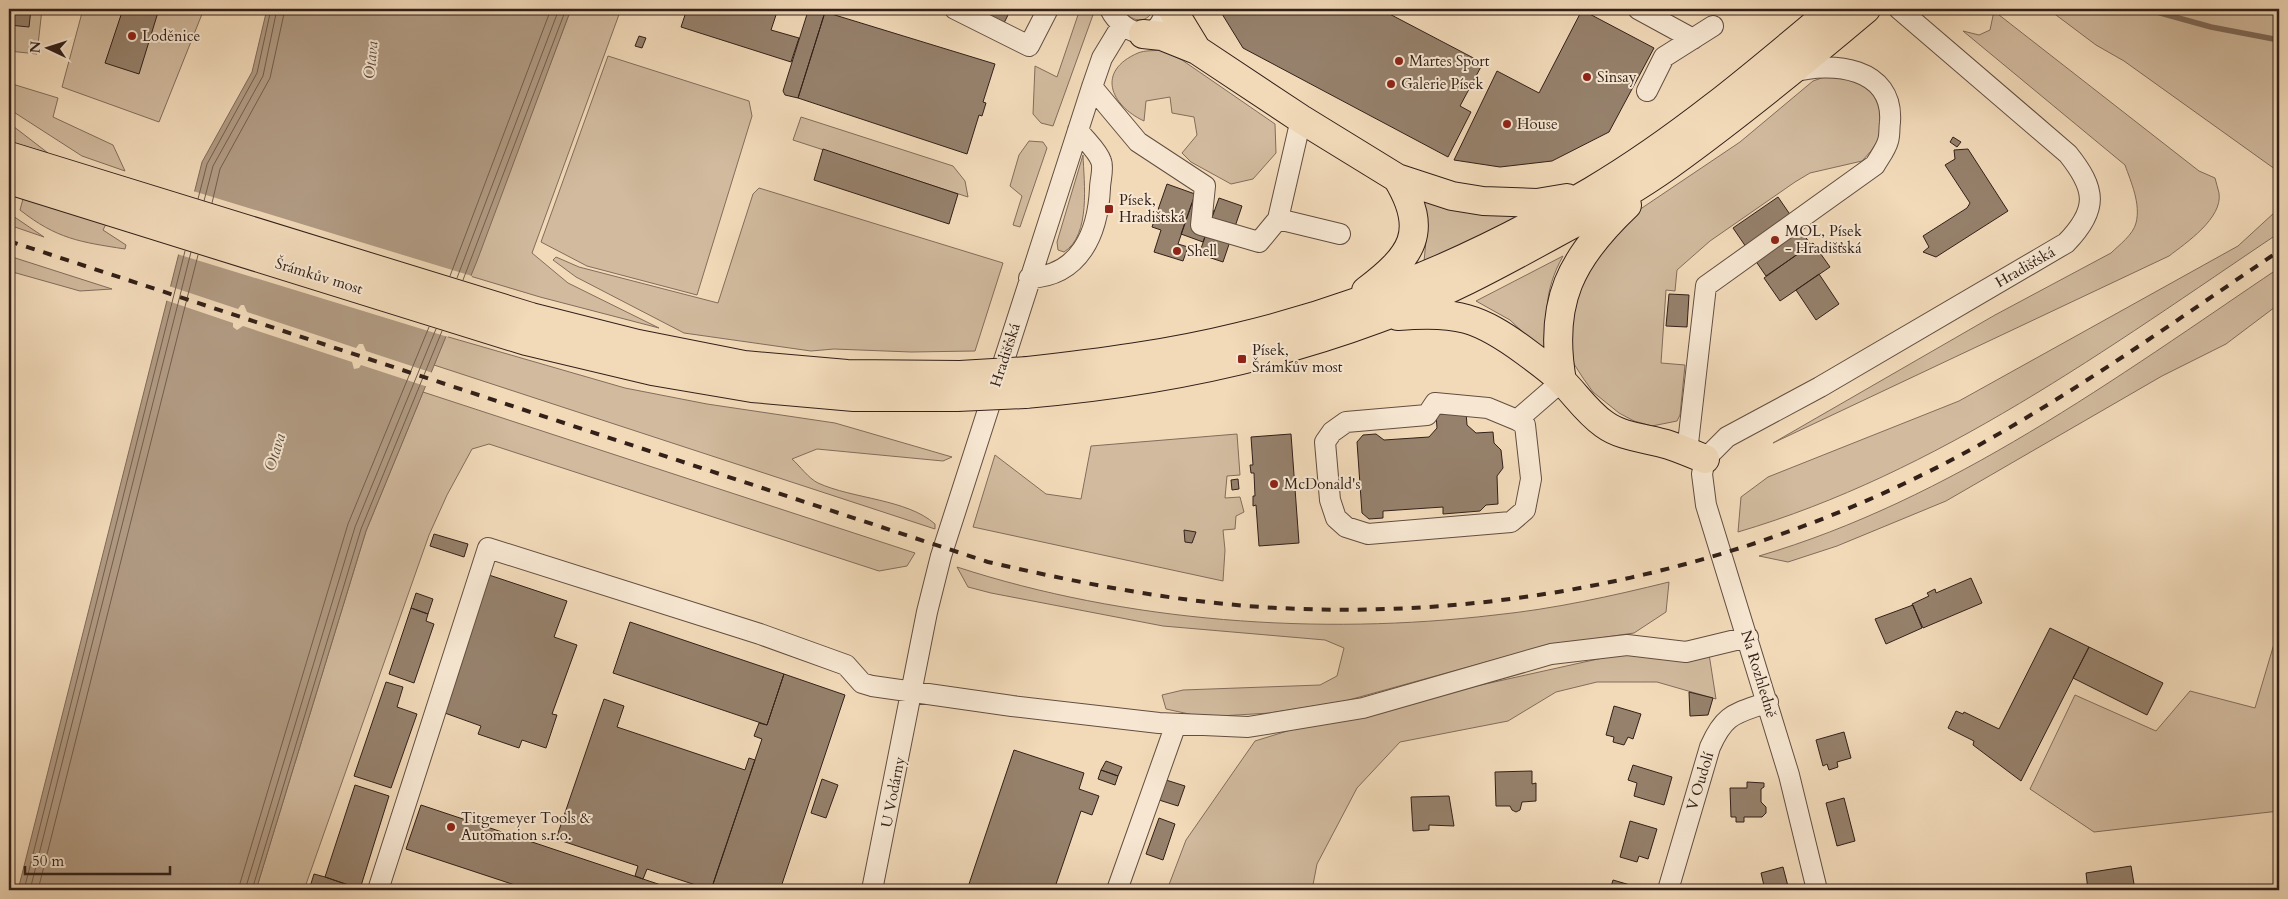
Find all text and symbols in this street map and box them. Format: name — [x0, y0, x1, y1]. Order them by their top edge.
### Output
north arrow — [22, 22, 72, 72]
place label: Loděnice — [142, 26, 201, 46]
marker: Loděnice — [126, 30, 138, 42]
text: N — [26, 40, 45, 54]
water label: Otava — [358, 40, 384, 80]
place label: Martes Sport — [1409, 51, 1490, 71]
marker: Martes Sport — [1393, 55, 1405, 67]
place label: Sinsay — [1597, 67, 1637, 87]
marker: Sinsay — [1581, 71, 1593, 83]
place label: Galerie Písek — [1401, 74, 1483, 94]
marker: Galerie Písek — [1385, 78, 1397, 90]
place label: House — [1517, 114, 1558, 134]
marker: House — [1501, 118, 1513, 130]
place label: Písek, Hradištská — [1119, 190, 1185, 227]
marker: Písek, Hradištská — [1103, 203, 1115, 215]
place label: MOL, Písek - Hradišťská — [1785, 221, 1862, 258]
marker: MOL, Písek - Hradišťská — [1769, 234, 1781, 246]
place label: Shell — [1187, 241, 1217, 261]
street label: Hradišťská — [1991, 242, 2059, 292]
marker: Shell — [1171, 245, 1183, 257]
street label: Šrámkův most — [273, 253, 365, 299]
street label: Hradišťská — [985, 320, 1025, 389]
place label: Písek, Šrámkův most — [1252, 340, 1343, 377]
marker: Písek, Šrámkův most — [1236, 353, 1248, 365]
water label: Otava — [259, 431, 291, 474]
place label: McDonald's — [1284, 474, 1361, 494]
marker: McDonald's — [1268, 478, 1280, 490]
street label: Na Rozhledně — [1736, 628, 1782, 720]
street label: V Oudolí — [1682, 749, 1718, 813]
street label: U Vodárny — [876, 755, 910, 829]
place label: Titgemeyer Tools & Automation s.r.o. — [461, 808, 591, 845]
marker: Titgemeyer Tools & Automation s.r.o. — [445, 821, 457, 833]
scale bar — [25, 844, 170, 876]
text: 50 m — [32, 851, 64, 871]

